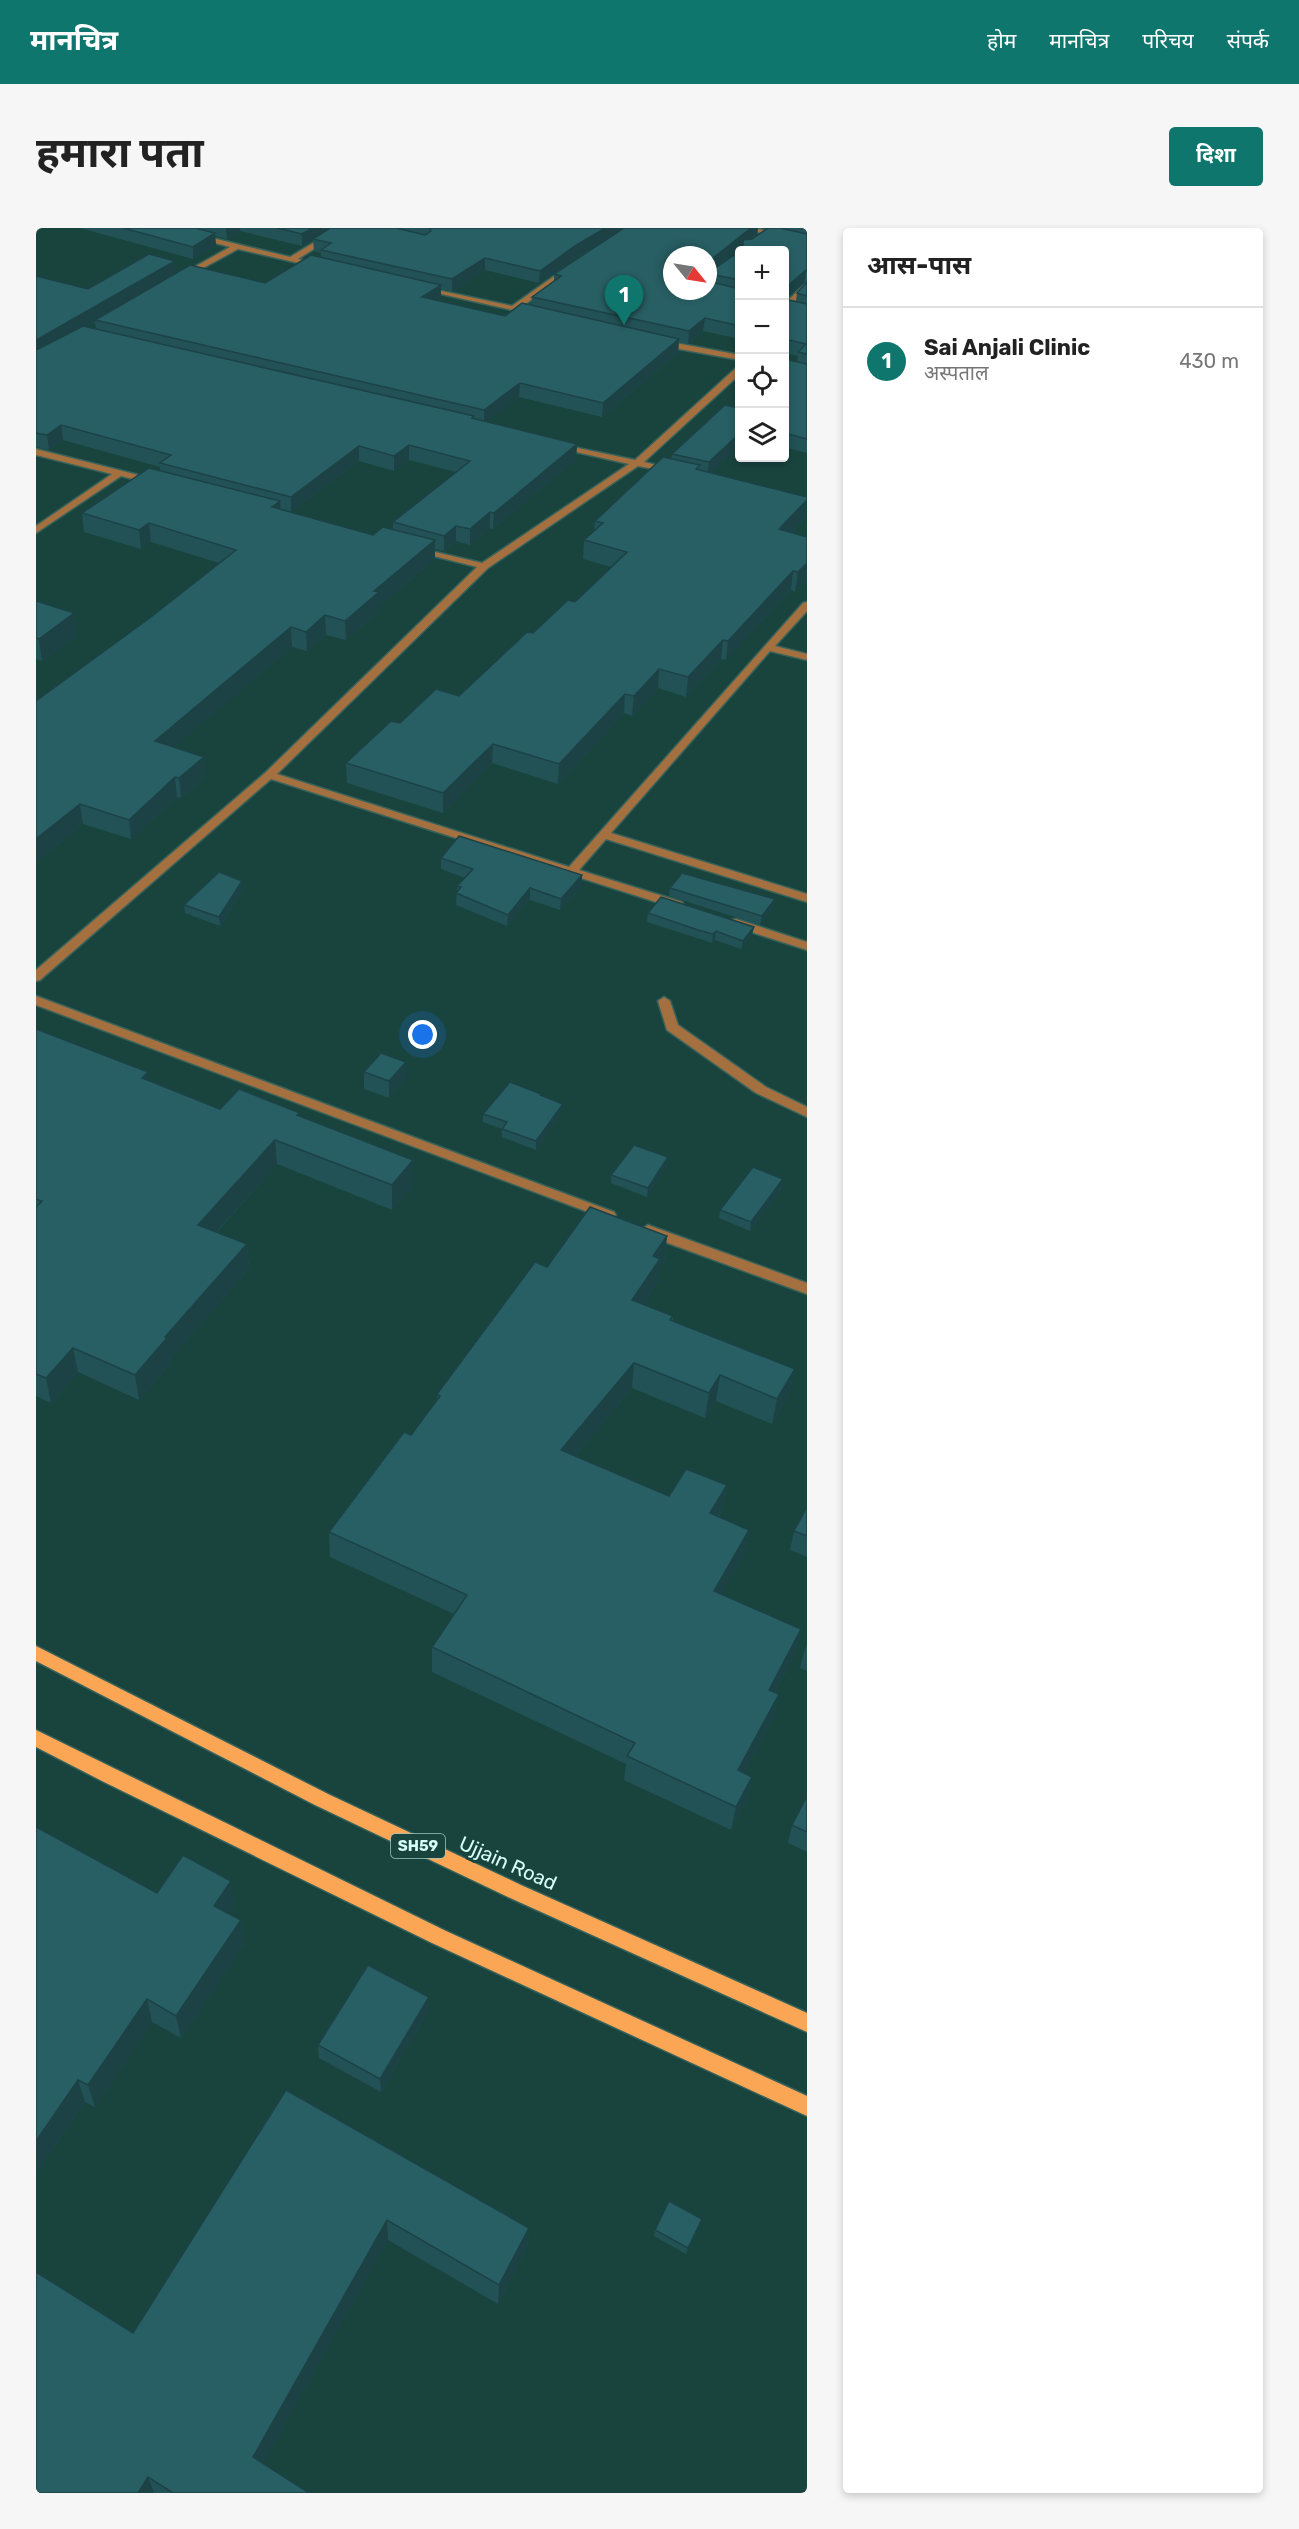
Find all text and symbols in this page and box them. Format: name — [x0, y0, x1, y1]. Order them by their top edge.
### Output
text: मानचित्र — [30, 24, 118, 57]
text: होम — [987, 28, 1016, 53]
text: मानचित्र — [1049, 28, 1109, 53]
text: परिचय — [1142, 28, 1194, 53]
text: संपर्क — [1227, 28, 1269, 53]
button: दिशा — [1169, 127, 1263, 186]
text: हमारा पता — [36, 128, 204, 178]
north arrow — [663, 246, 717, 300]
map controls — [735, 246, 789, 462]
button: + — [735, 246, 789, 300]
text: आस-पास — [867, 250, 971, 281]
pin: 1 — [604, 276, 644, 325]
button: − — [735, 300, 789, 354]
text: Sai Anjali Clinic — [924, 334, 1090, 361]
text: 1 — [882, 349, 891, 373]
text: 430 m — [1179, 349, 1239, 373]
button: locate — [735, 354, 789, 408]
text: अस्पताल — [924, 361, 989, 385]
button: layers — [735, 408, 789, 462]
your location — [408, 1020, 437, 1049]
street label: Ujjain Road — [455, 1831, 561, 1895]
road number: SH59 — [391, 1834, 445, 1858]

